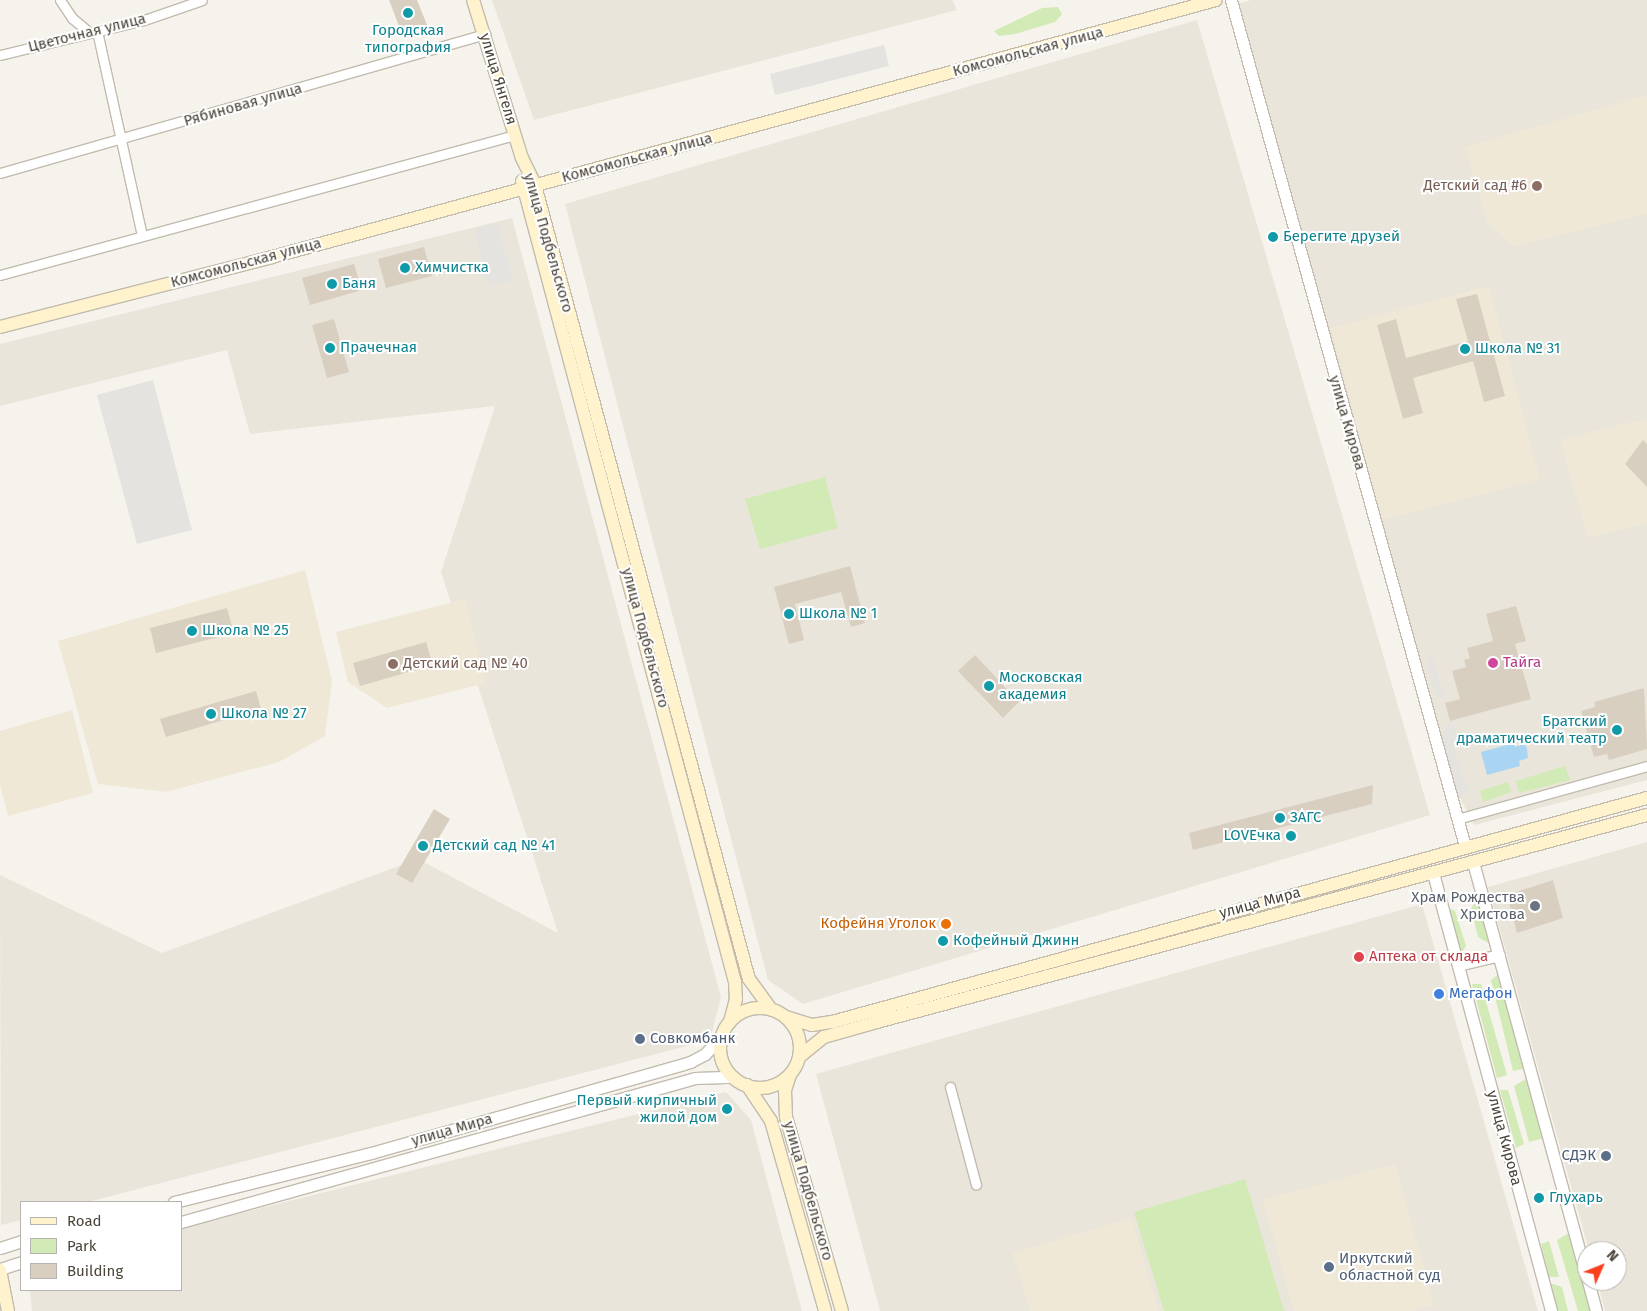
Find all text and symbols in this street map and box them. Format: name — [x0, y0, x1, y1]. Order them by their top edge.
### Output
marker: Городская типография — [402, 7, 414, 19]
street label: Цветочная улица — [26, 10, 148, 56]
place label: Городская типография — [365, 21, 451, 56]
street label: Комсомольская улица — [951, 23, 1105, 81]
street label: улица Янгеля — [476, 31, 520, 127]
street label: Рябиновая улица — [182, 80, 304, 130]
street label: Комсомольская улица — [560, 129, 714, 187]
street label: улица Подбельского — [519, 171, 577, 315]
place label: Детский сад #6 — [1423, 177, 1527, 195]
marker: Детский сад #6 — [1531, 180, 1543, 192]
place label: Берегите друзей — [1283, 228, 1400, 246]
marker: Берегите друзей — [1267, 231, 1279, 243]
street label: Комсомольская улица — [169, 234, 323, 292]
place label: Химчистка — [415, 259, 489, 277]
marker: Химчистка — [399, 262, 411, 274]
place label: Баня — [342, 275, 376, 293]
marker: Баня — [326, 278, 338, 290]
place label: Прачечная — [340, 339, 417, 357]
place label: Школа № 31 — [1475, 340, 1560, 358]
marker: Прачечная — [324, 342, 336, 354]
marker: Школа № 31 — [1459, 343, 1471, 355]
street label: улица Кирова — [1325, 374, 1369, 472]
street label: улица Подбельского — [618, 566, 672, 710]
place label: Школа № 1 — [799, 605, 877, 623]
marker: Школа № 1 — [783, 608, 795, 620]
place label: Школа № 25 — [202, 622, 289, 640]
marker: Школа № 25 — [186, 625, 198, 637]
place label: Тайга — [1503, 654, 1541, 672]
place label: Детский сад № 40 — [403, 655, 528, 673]
marker: Тайга — [1487, 657, 1499, 669]
marker: Детский сад № 40 — [387, 658, 399, 670]
place label: Московская академия — [999, 668, 1083, 703]
marker: Московская академия — [983, 680, 995, 692]
place label: Школа № 27 — [221, 705, 307, 723]
marker: Школа № 27 — [205, 708, 217, 720]
place label: Братский драматический театр — [1457, 712, 1607, 747]
marker: Братский драматический театр — [1611, 724, 1623, 736]
place label: ЗАГС — [1290, 809, 1321, 827]
marker: ЗАГС — [1274, 812, 1286, 824]
place label: LOVEчка — [1224, 827, 1281, 845]
marker: LOVEчка — [1285, 830, 1297, 842]
place label: Детский сад № 41 — [433, 837, 555, 855]
marker: Детский сад № 41 — [417, 840, 429, 852]
street label: улица Мира — [1217, 884, 1303, 922]
place label: Храм Рождества Христова — [1411, 888, 1525, 923]
marker: Храм Рождества Христова — [1529, 900, 1541, 912]
place label: Кофейня Уголок — [821, 915, 936, 933]
marker: Кофейня Уголок — [940, 918, 952, 930]
place label: Кофейный Джинн — [953, 932, 1079, 950]
marker: Кофейный Джинн — [937, 935, 949, 947]
place label: Аптека от склада — [1369, 948, 1488, 966]
marker: Аптека от склада — [1353, 951, 1365, 963]
place label: Мегафон — [1449, 985, 1513, 1003]
marker: Мегафон — [1433, 988, 1445, 1000]
place label: Совкомбанк — [650, 1030, 735, 1048]
marker: Совкомбанк — [634, 1033, 646, 1045]
street label: улица Кирова — [1483, 1088, 1525, 1188]
place label: Первый кирпичный жилой дом — [577, 1091, 717, 1126]
marker: Первый кирпичный жилой дом — [721, 1103, 733, 1115]
street label: улица Мира — [409, 1110, 495, 1150]
street label: улица Подбельского — [779, 1119, 837, 1263]
place label: СДЭК — [1562, 1147, 1596, 1165]
marker: СДЭК — [1600, 1150, 1612, 1162]
place label: Глухарь — [1549, 1189, 1603, 1207]
marker: Глухарь — [1533, 1192, 1545, 1204]
legend — [20, 1201, 182, 1291]
text: Road — [67, 1212, 102, 1230]
text: Park — [67, 1237, 97, 1255]
north arrow — [1577, 1241, 1627, 1291]
text: N — [1603, 1247, 1622, 1265]
place label: Иркутский областной суд — [1339, 1249, 1440, 1284]
marker: Иркутский областной суд — [1323, 1261, 1335, 1273]
text: Building — [67, 1262, 123, 1280]

